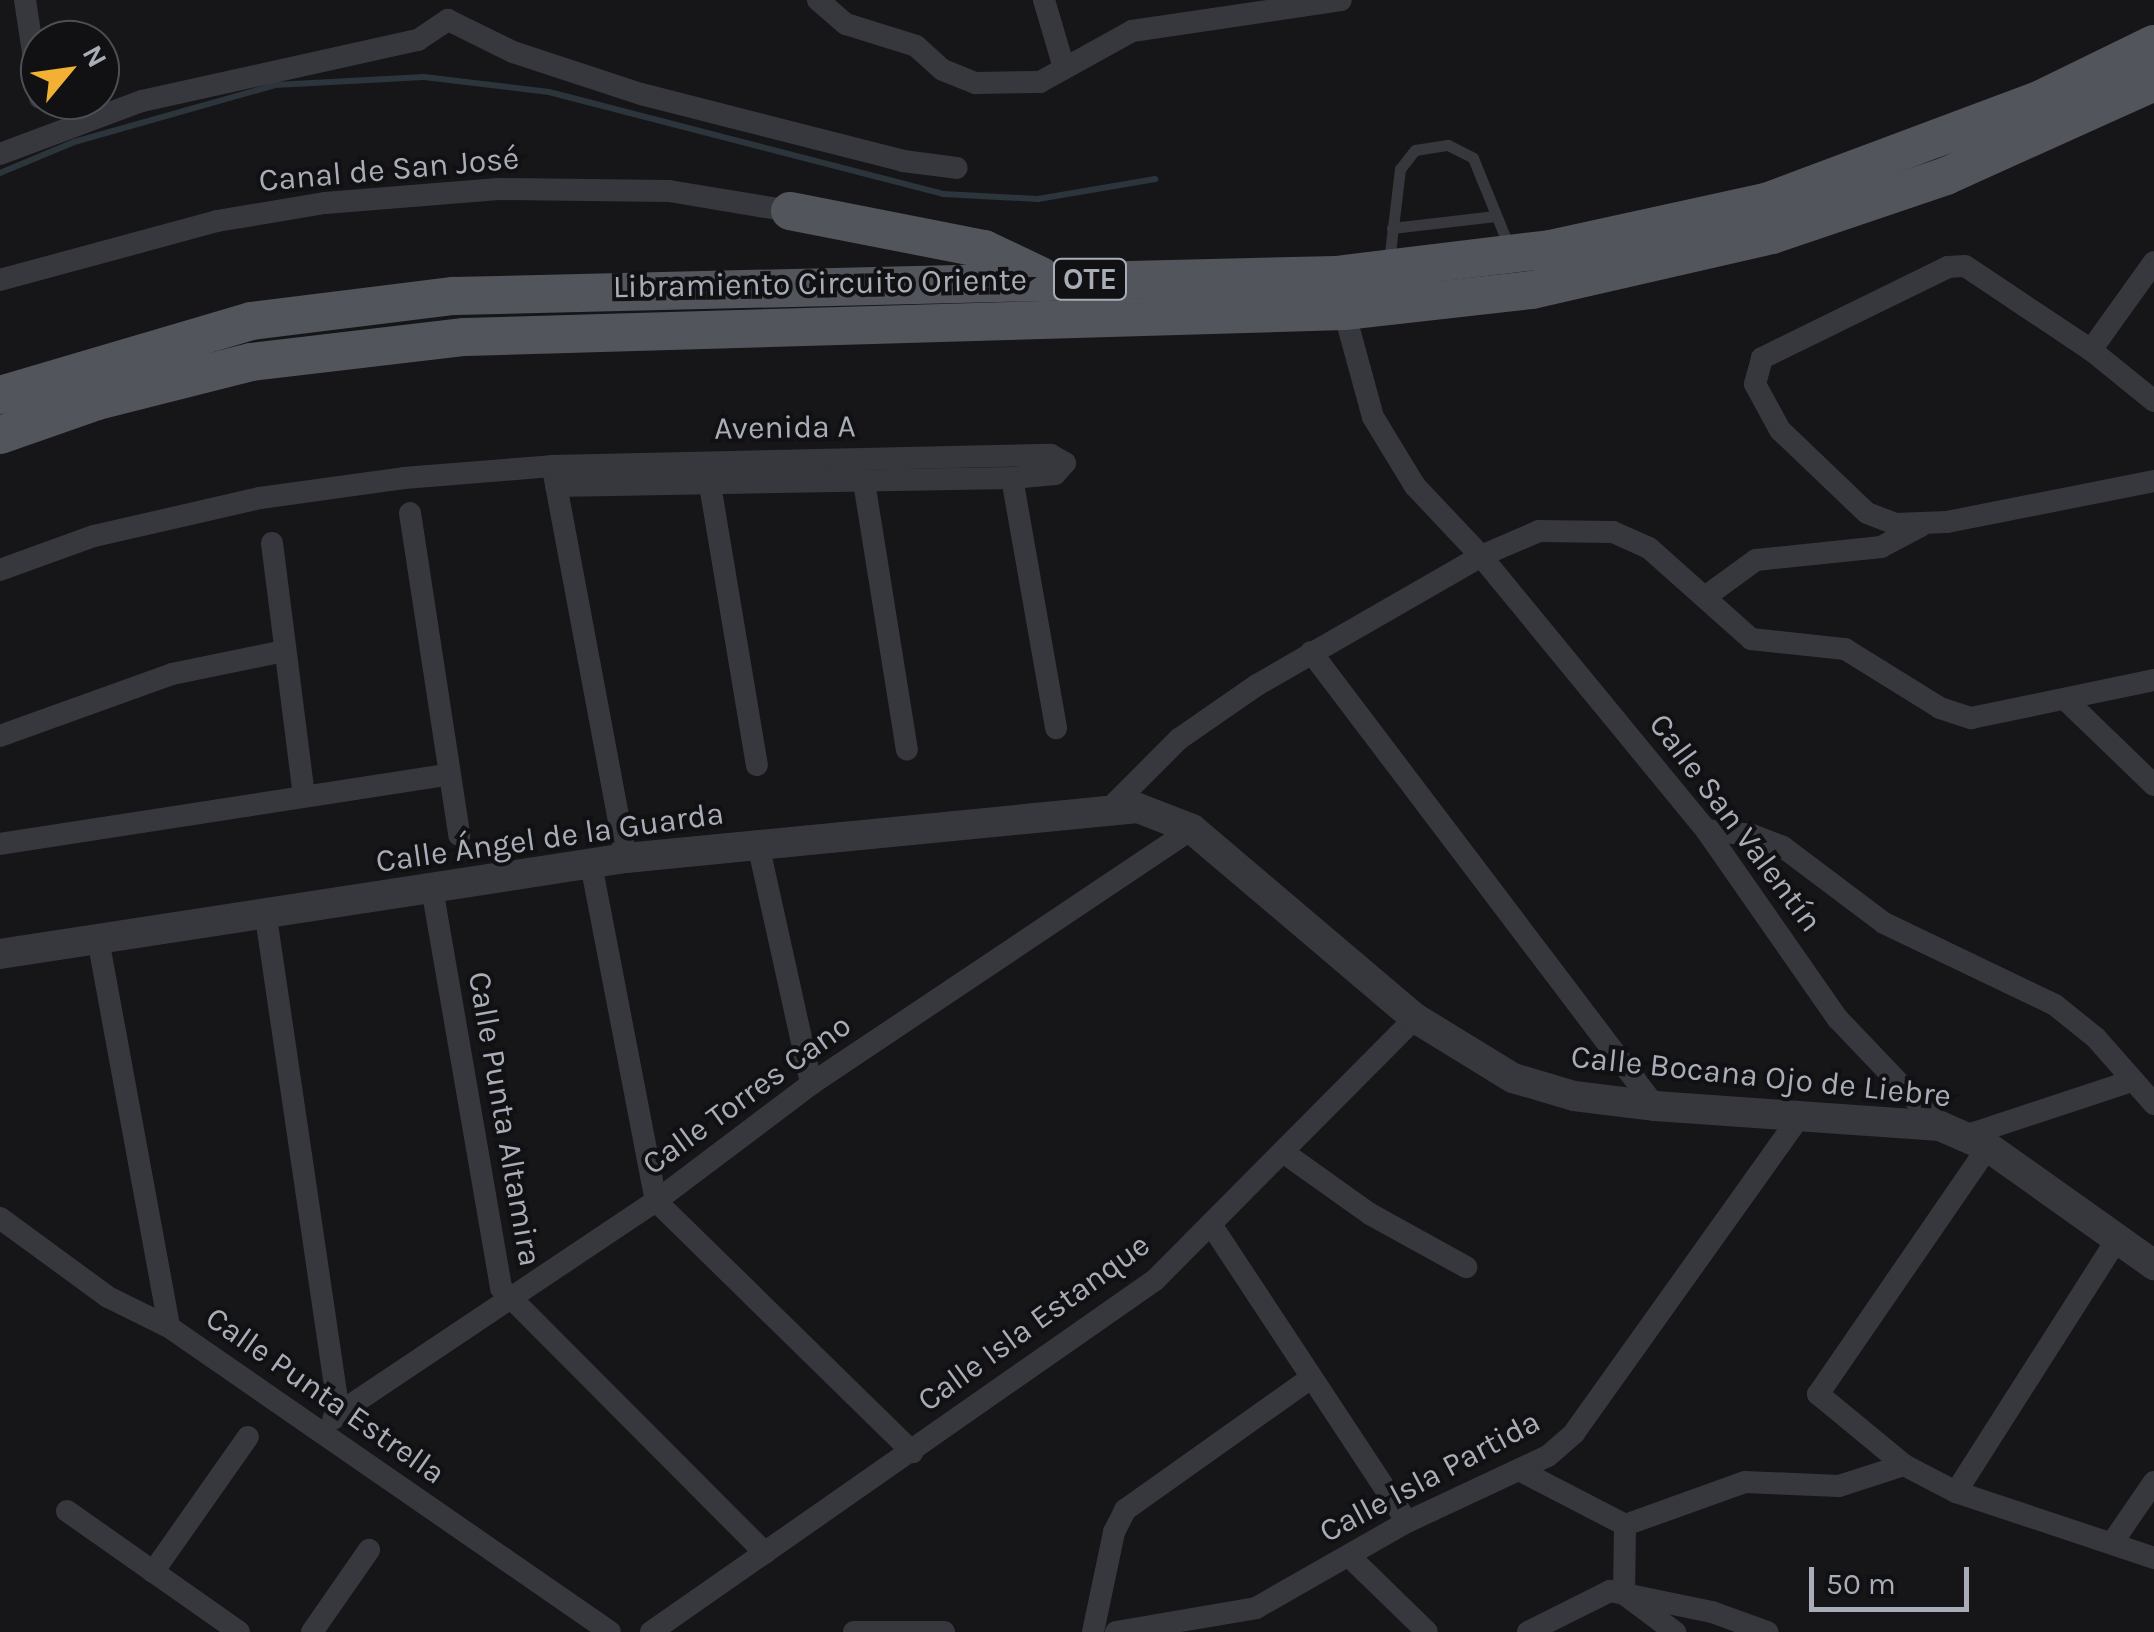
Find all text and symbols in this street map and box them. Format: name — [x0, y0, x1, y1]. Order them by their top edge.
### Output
north arrow — [20, 20, 120, 120]
text: N — [76, 39, 114, 73]
street label: Canal de San José — [257, 139, 521, 201]
road number: OTE — [1052, 254, 1128, 304]
street label: Libramiento Circuito Oriente — [613, 261, 1027, 307]
street label: Avenida A — [714, 408, 856, 448]
street label: Calle San Valentín — [1640, 706, 1830, 940]
street label: Calle Ángel de la Guarda — [374, 795, 726, 881]
street label: Calle Punta Altamira — [459, 969, 549, 1269]
street label: Calle Torres Cano — [635, 1007, 859, 1183]
street label: Calle Bocana Ojo de Liebre — [1569, 1038, 1953, 1116]
street label: Calle Isla Estanque — [911, 1226, 1157, 1420]
street label: Calle Punta Estrella — [198, 1299, 452, 1493]
street label: Calle Isla Partida — [1313, 1403, 1547, 1551]
scale bar — [1814, 1547, 1974, 1609]
text: 50 m — [1826, 1566, 1896, 1602]

